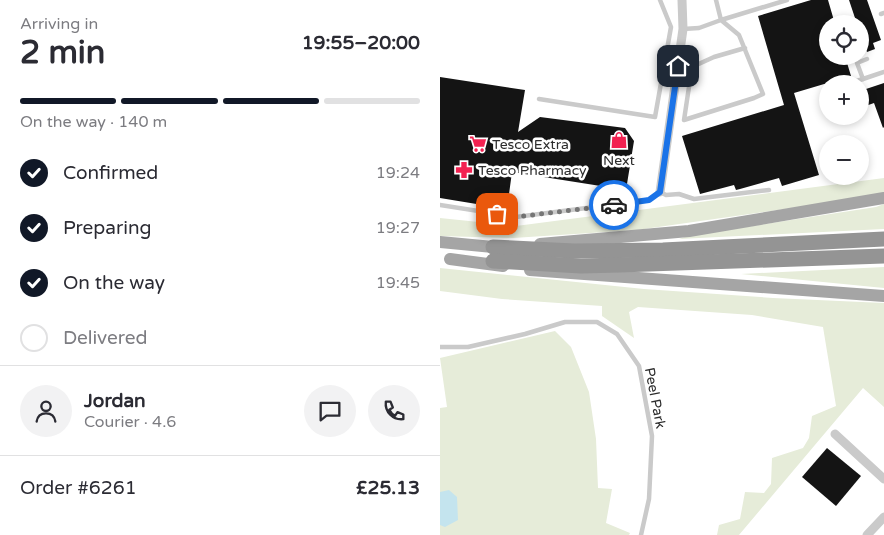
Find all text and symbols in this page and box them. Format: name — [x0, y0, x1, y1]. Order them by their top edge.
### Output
text: Arriving in — [20, 14, 98, 34]
map controls — [819, 15, 869, 185]
button: locate — [819, 15, 869, 65]
text: 19:55–20:00 — [302, 32, 420, 54]
text: 2 min — [20, 34, 105, 72]
pin — [657, 45, 699, 87]
icon: home — [664, 52, 692, 80]
button: + — [819, 75, 869, 125]
text: On the way · 140 m — [20, 112, 167, 132]
shop icon: Next — [609, 130, 629, 150]
supermarket icon: Tesco Extra — [468, 134, 488, 154]
button: − — [819, 135, 869, 185]
place label: Tesco Extra — [492, 136, 569, 153]
place label: Next — [603, 152, 636, 169]
icon: check — [20, 159, 48, 187]
pharmacy icon: Tesco Pharmacy — [454, 160, 474, 180]
text: Confirmed — [63, 162, 158, 184]
place label: Tesco Pharmacy — [478, 162, 587, 179]
text: 19:24 — [376, 163, 420, 183]
courier — [589, 180, 639, 230]
icon: car — [600, 191, 628, 219]
pin — [476, 193, 518, 235]
icon: bag — [483, 200, 511, 228]
icon: check — [20, 214, 48, 242]
text: Preparing — [63, 217, 152, 239]
text: 19:27 — [376, 218, 420, 238]
icon: check — [20, 269, 48, 297]
text: On the way — [63, 272, 165, 294]
text: 19:45 — [376, 273, 420, 293]
text: Delivered — [63, 327, 148, 349]
street label: Peel Park — [641, 366, 669, 430]
button: person — [20, 385, 72, 437]
button: chat — [304, 385, 356, 437]
button: phone — [368, 385, 420, 437]
text: Jordan — [84, 390, 146, 412]
text: Courier · 4.6 — [84, 412, 176, 432]
text: Order #6261 — [20, 477, 137, 499]
text: £25.13 — [356, 477, 420, 499]

